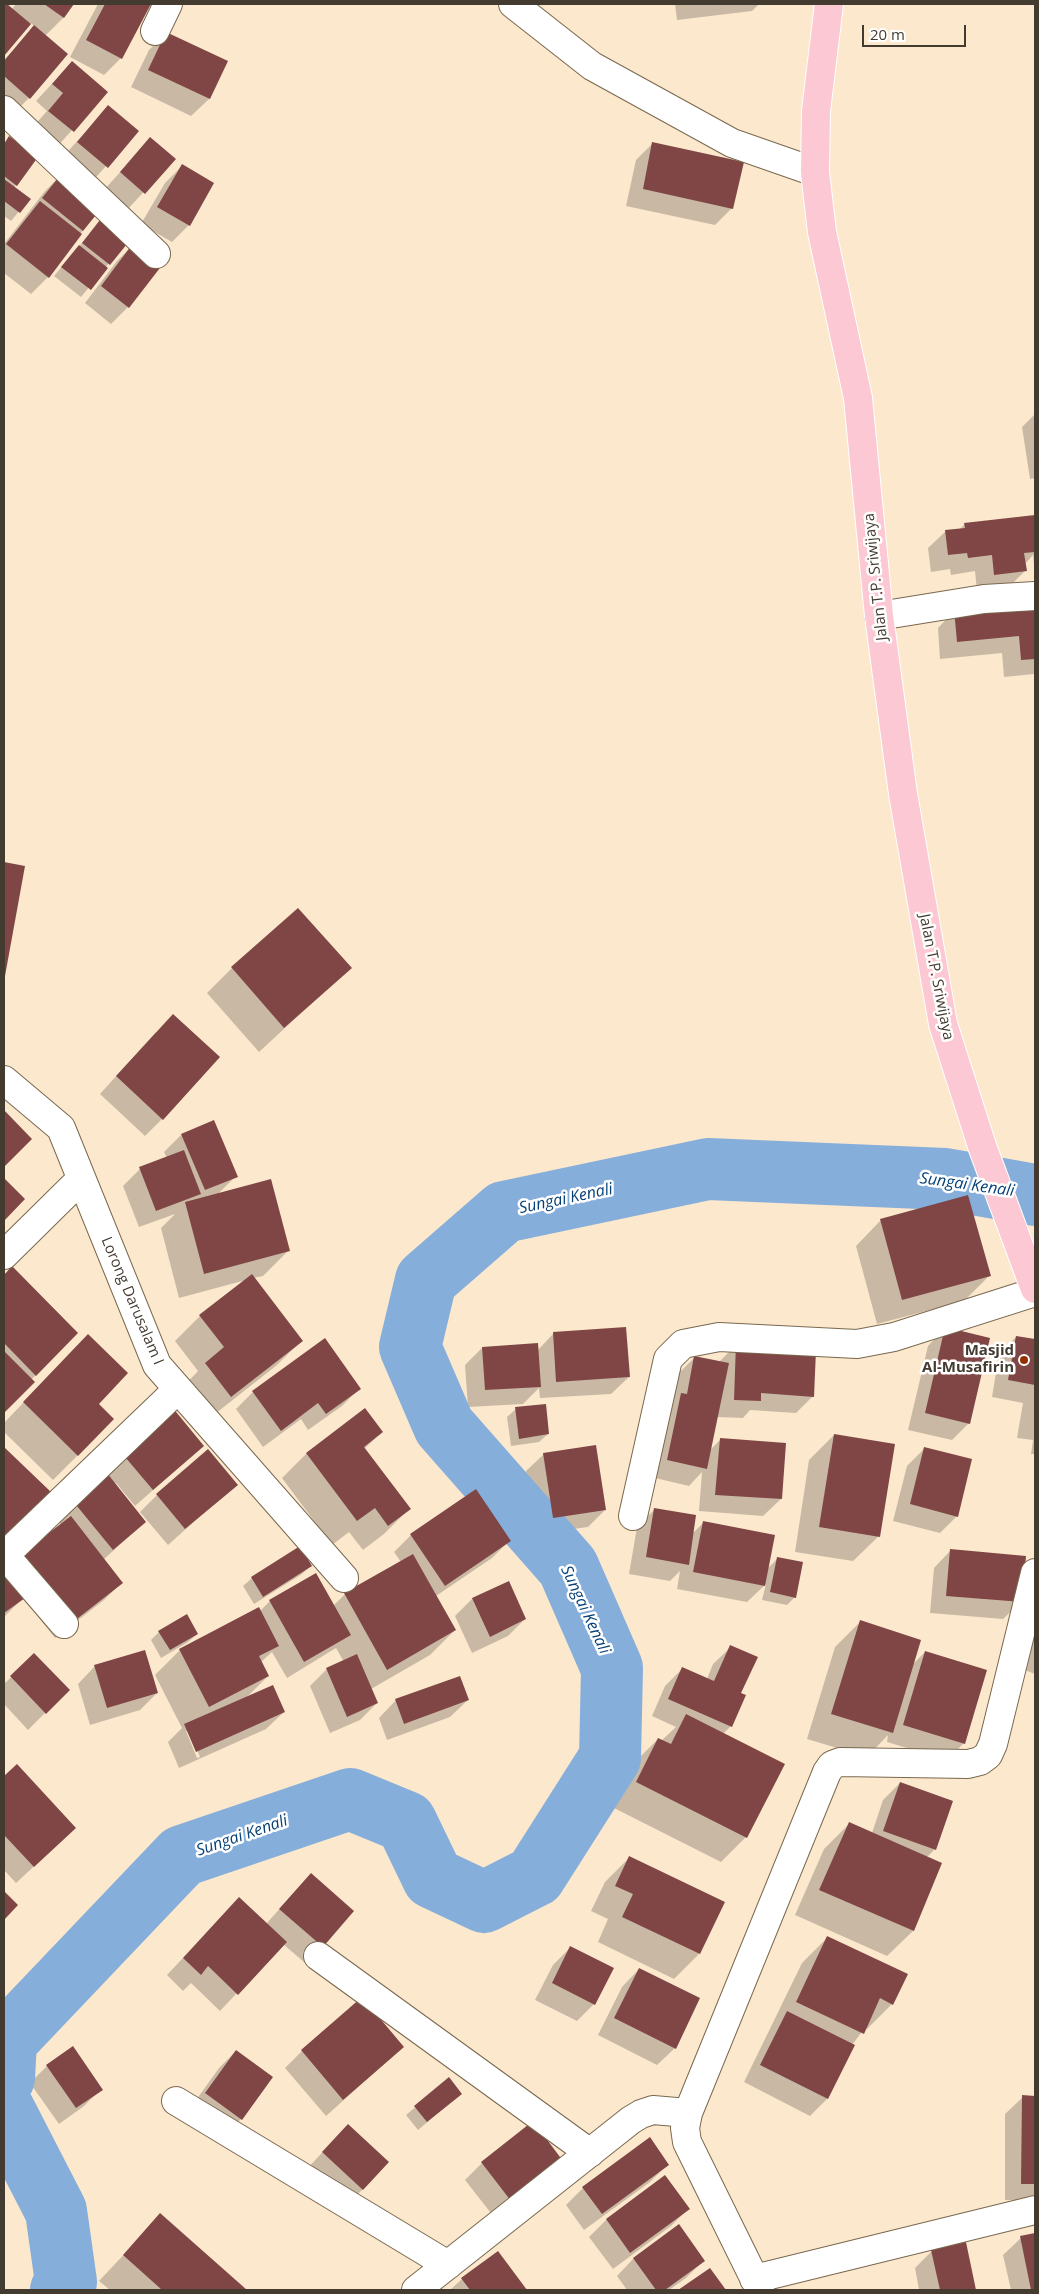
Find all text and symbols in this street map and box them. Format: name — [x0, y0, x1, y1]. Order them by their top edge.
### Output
scale bar — [864, 15, 968, 47]
text: 20 m — [870, 24, 905, 44]
street label: Jalan T.P. Sriwijaya — [860, 512, 892, 642]
street label: Jalan T.P. Sriwijaya — [915, 912, 957, 1042]
water label: Sungai Kenali — [918, 1169, 1016, 1201]
water label: Sungai Kenali — [517, 1180, 615, 1218]
street label: Lorong Darusalam I — [97, 1234, 167, 1368]
place label: Masjid Al-Musafirin — [922, 1342, 1014, 1377]
marker: Masjid Al-Musafirin — [1018, 1354, 1030, 1366]
water label: Sungai Kenali — [556, 1563, 614, 1657]
water label: Sungai Kenali — [194, 1811, 290, 1861]

